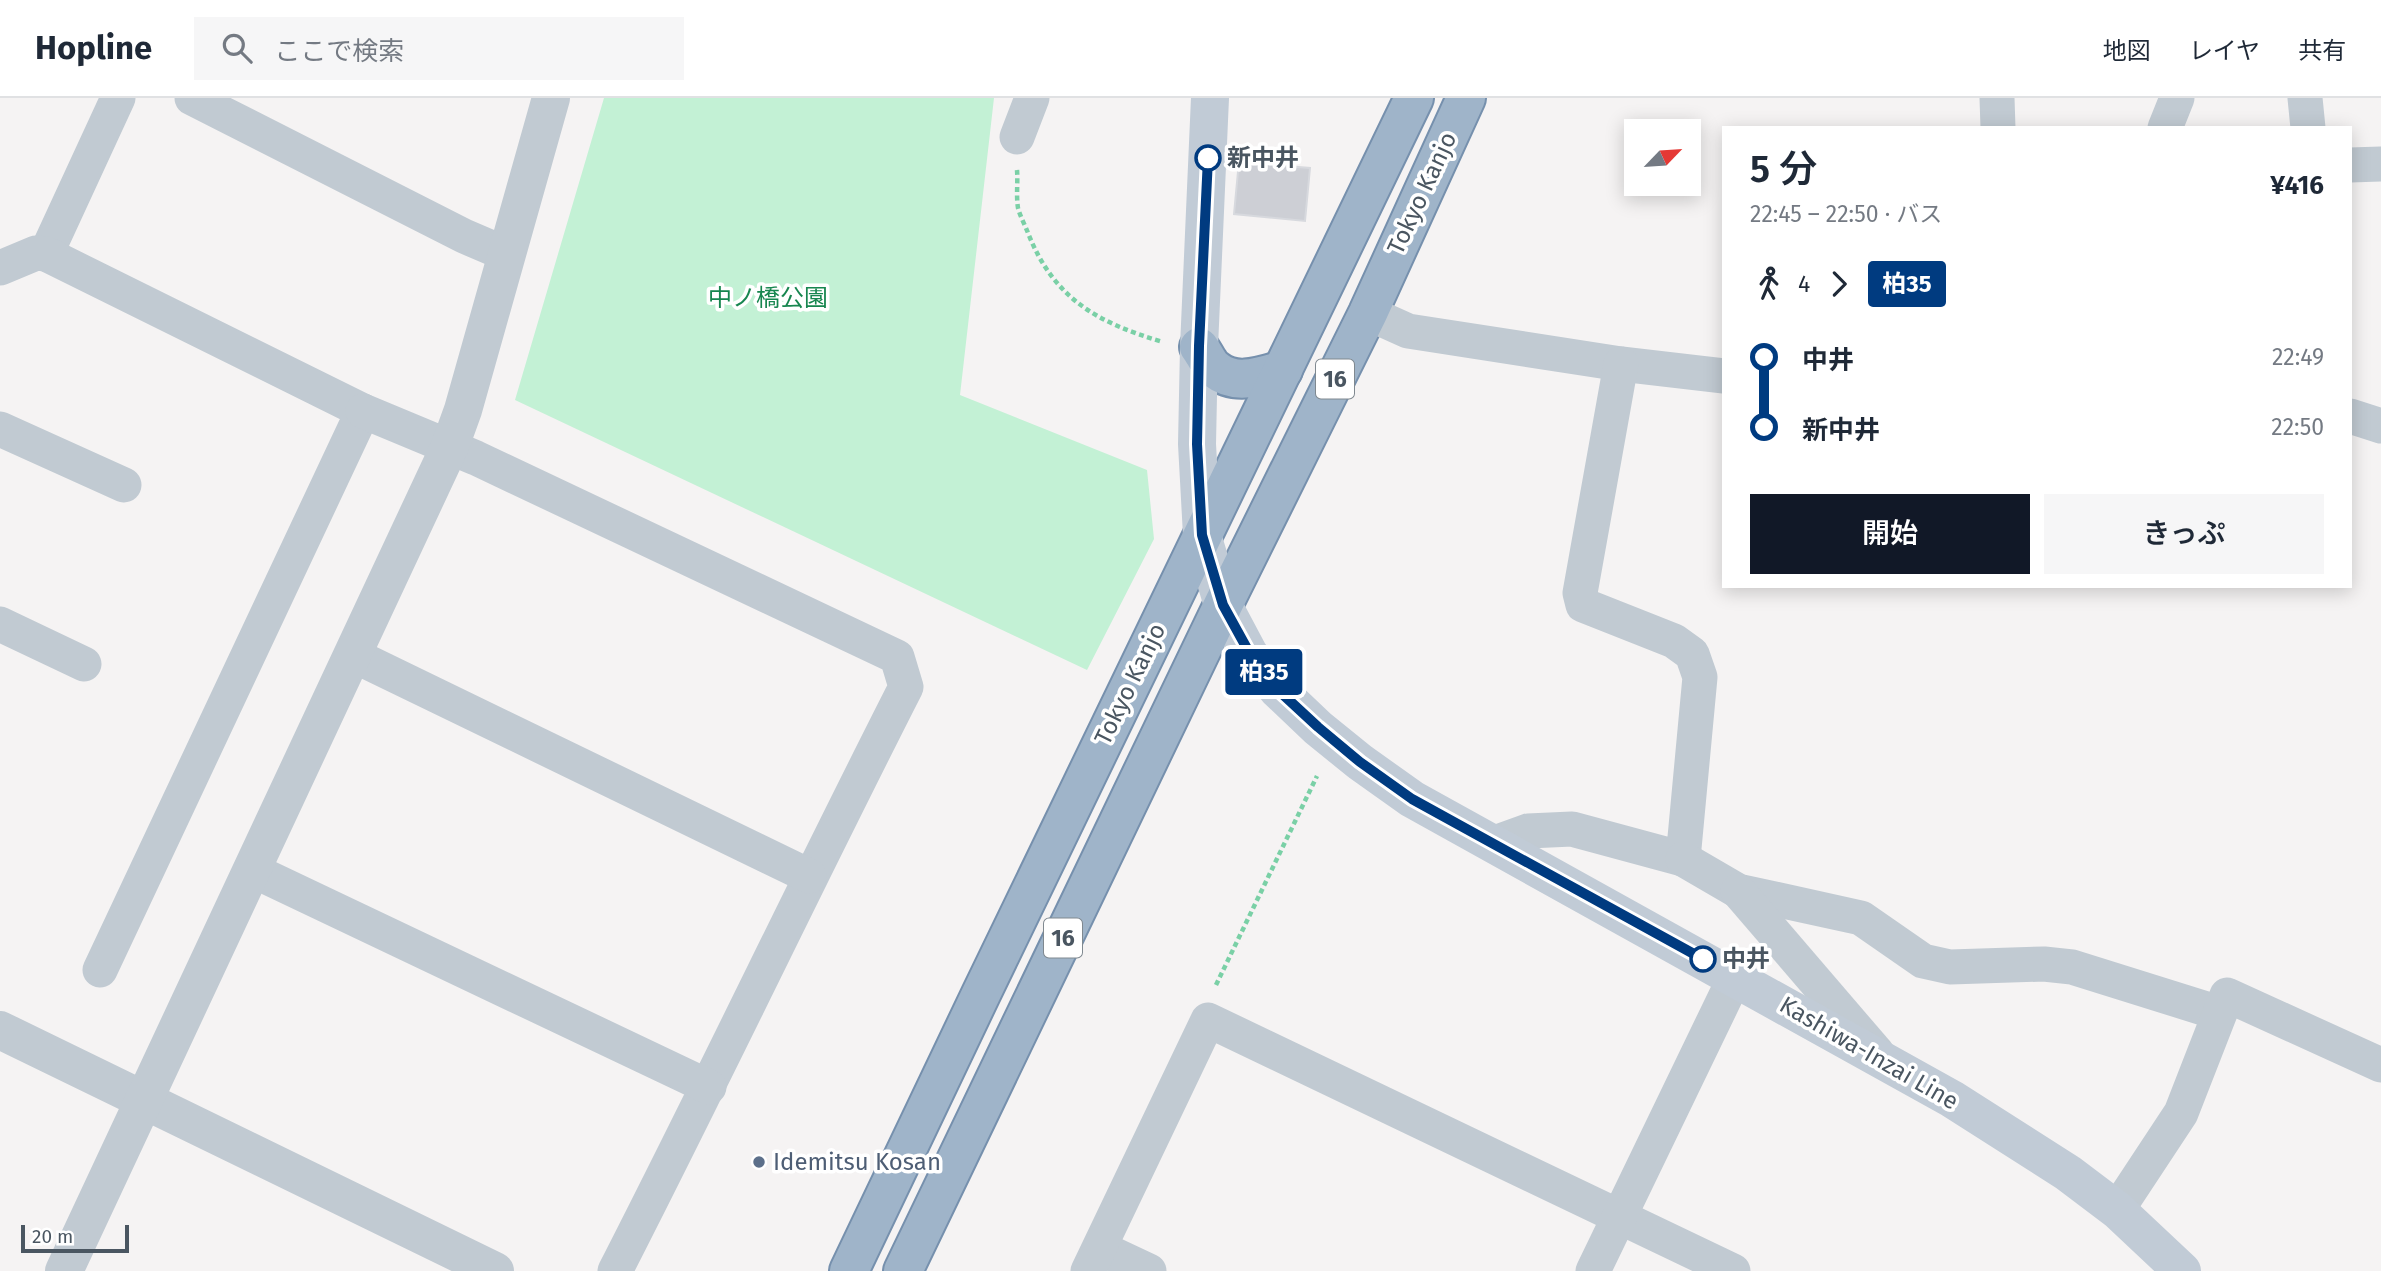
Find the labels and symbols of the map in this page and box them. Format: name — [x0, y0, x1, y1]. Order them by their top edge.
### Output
north arrow — [1624, 119, 1701, 196]
street label: Tokyo Kanjo — [1382, 128, 1462, 258]
place label: 新中井 — [1227, 144, 1299, 172]
marker: 新中井 — [1195, 145, 1221, 171]
park label: 中ノ橋公園 — [708, 284, 828, 312]
road number: 16 — [1316, 360, 1354, 398]
street label: Tokyo Kanjo — [1089, 619, 1171, 749]
line badge: 柏35 — [1224, 649, 1304, 695]
road number: 16 — [1044, 918, 1082, 958]
place label: 中井 — [1722, 945, 1770, 973]
marker: 中井 — [1690, 946, 1716, 972]
street label: Kashiwa-Inzai Line — [1775, 990, 1963, 1116]
place label: Idemitsu Kosan — [773, 1148, 941, 1176]
marker: Idemitsu Kosan — [751, 1154, 767, 1170]
scale bar — [21, 1222, 130, 1254]

